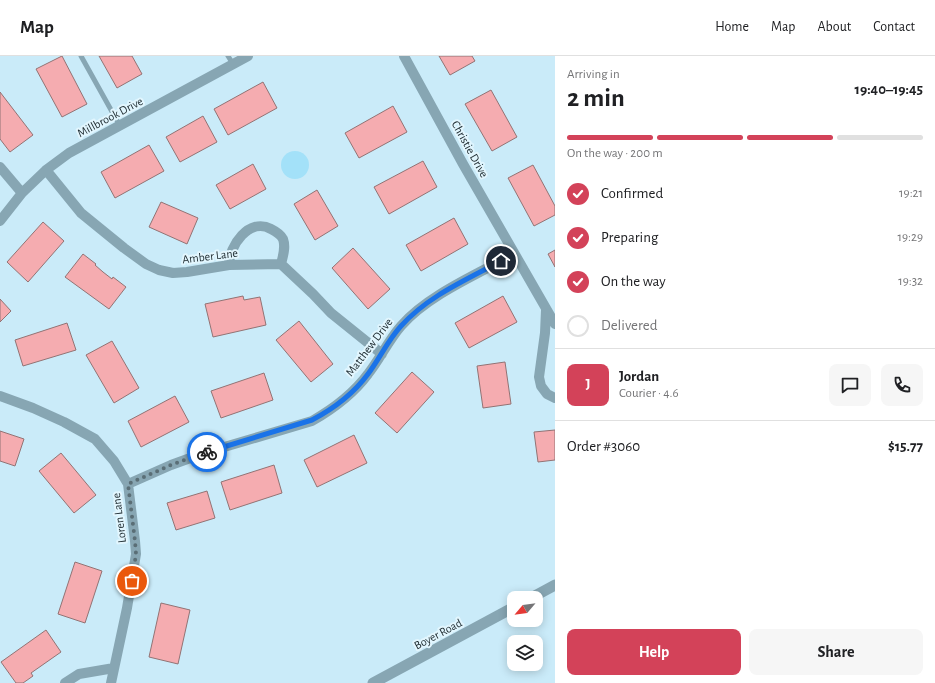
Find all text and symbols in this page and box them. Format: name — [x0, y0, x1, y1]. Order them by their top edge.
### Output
text: Map — [20, 18, 54, 37]
text: Home — [715, 20, 749, 34]
text: Map — [771, 20, 795, 34]
text: About — [817, 20, 851, 34]
text: Contact — [873, 20, 915, 34]
text: Arriving in — [567, 68, 620, 81]
text: 19:40–19:45 — [855, 82, 923, 97]
text: 2 min — [567, 85, 625, 111]
street label: Millbrook Drive — [75, 95, 145, 139]
street label: Christie Drive — [450, 119, 490, 179]
text: On the way · 200 m — [567, 147, 663, 160]
icon: check — [567, 183, 589, 205]
text: Confirmed — [601, 186, 663, 201]
text: 19:21 — [899, 187, 923, 200]
icon: check — [567, 227, 589, 249]
text: Preparing — [601, 230, 658, 245]
text: 19:29 — [897, 231, 923, 244]
pin — [484, 244, 518, 278]
street label: Amber Lane — [181, 247, 239, 265]
icon: home — [490, 250, 512, 272]
icon: check — [567, 271, 589, 293]
text: On the way — [601, 274, 666, 289]
text: 19:32 — [898, 275, 923, 288]
street label: Matthew Drive — [343, 316, 395, 378]
text: Delivered — [601, 318, 658, 333]
button: chat — [829, 364, 871, 406]
button: phone — [881, 364, 923, 406]
text: Jordan — [619, 369, 659, 384]
text: J — [585, 377, 591, 392]
text: Courier · 4.6 — [619, 387, 679, 400]
courier — [187, 432, 227, 472]
text: Order #3060 — [567, 439, 640, 454]
text: $15.77 — [888, 439, 923, 454]
icon: bike — [196, 441, 218, 463]
street label: Loren Lane — [110, 492, 128, 544]
pin — [115, 564, 149, 598]
icon: bag — [121, 570, 143, 592]
north arrow — [507, 591, 543, 627]
map controls — [507, 591, 543, 671]
street label: Boyer Road — [412, 616, 464, 652]
button: Help — [567, 629, 741, 675]
button: Share — [749, 629, 923, 675]
button: layers — [507, 635, 543, 671]

